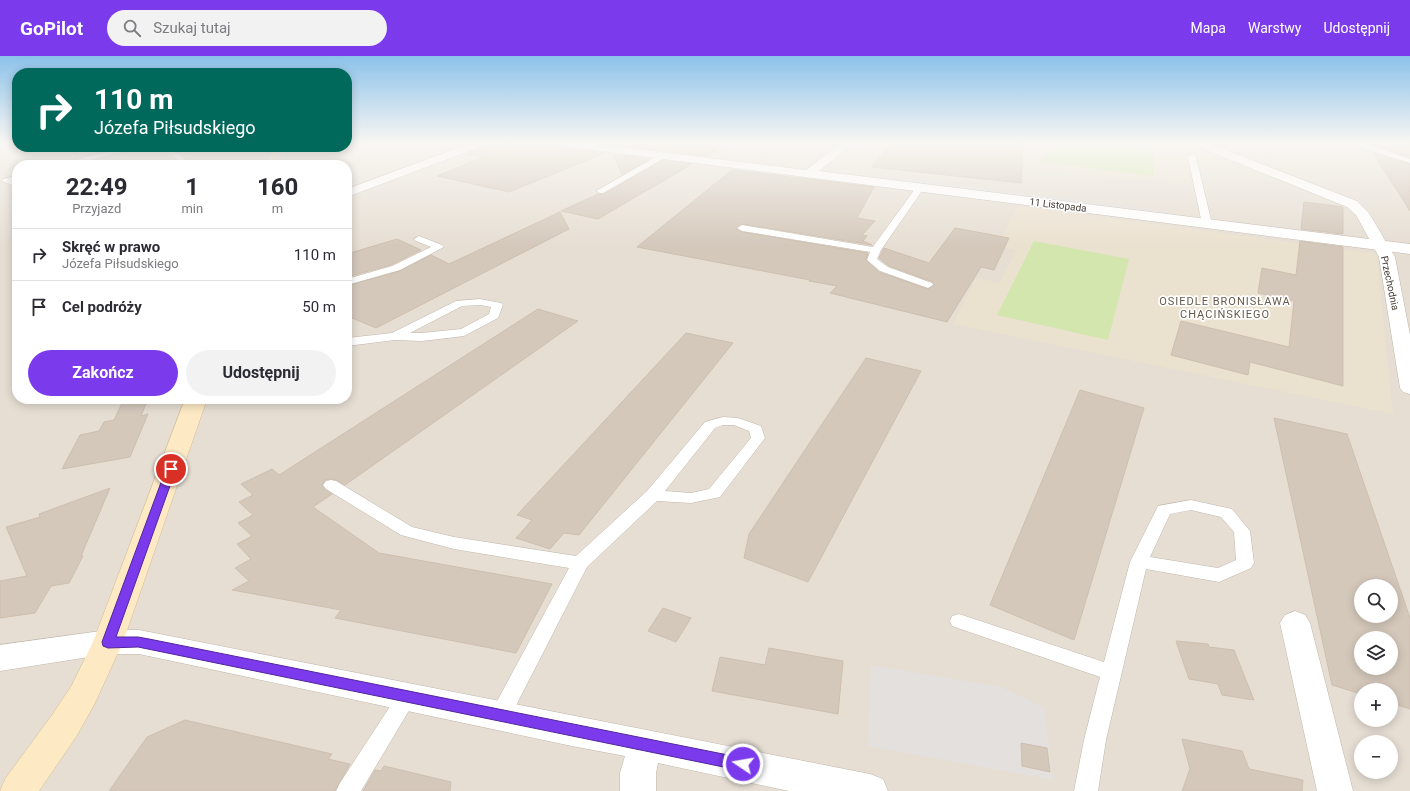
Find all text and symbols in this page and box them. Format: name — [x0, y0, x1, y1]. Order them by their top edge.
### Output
search box — [107, 10, 387, 46]
text: GoPilot — [20, 17, 83, 40]
icon: search — [121, 17, 143, 39]
text: Szukaj tutaj — [153, 19, 231, 37]
text: Mapa — [1191, 20, 1226, 36]
text: Warstwy — [1248, 20, 1301, 36]
text: Udostępnij — [1323, 20, 1390, 36]
text: 110 m — [94, 83, 173, 116]
icon: right — [28, 84, 80, 136]
text: Józefa Piłsudskiego — [94, 117, 256, 138]
text: 22:49 — [66, 173, 128, 201]
text: 1 — [185, 173, 199, 201]
text: 160 — [257, 173, 298, 201]
street label: 11 Listopada — [1029, 196, 1087, 214]
text: Przyjazd — [72, 201, 121, 216]
text: min — [181, 201, 203, 216]
text: m — [272, 201, 283, 216]
text: Skręć w prawo — [62, 238, 160, 256]
icon: right — [28, 244, 50, 266]
text: 110 m — [294, 246, 336, 264]
street label: Przechodnia — [1379, 255, 1401, 311]
text: Józefa Piłsudskiego — [62, 256, 179, 271]
district label: OSIEDLE BRONISŁAWA CHĄCIŃSKIEGO — [1159, 295, 1291, 321]
icon: arrive — [28, 296, 50, 318]
text: Cel podróży — [62, 298, 142, 316]
text: 50 m — [302, 298, 336, 316]
button: Zakończ — [28, 350, 178, 396]
button: Udostępnij — [186, 350, 336, 396]
pin — [154, 452, 188, 486]
icon: arrive — [160, 458, 182, 480]
map controls — [1354, 579, 1398, 779]
button: search — [1354, 579, 1398, 623]
button: layers — [1354, 631, 1398, 675]
button: + — [1354, 683, 1398, 727]
button: − — [1354, 735, 1398, 779]
position arrow — [722, 743, 764, 785]

